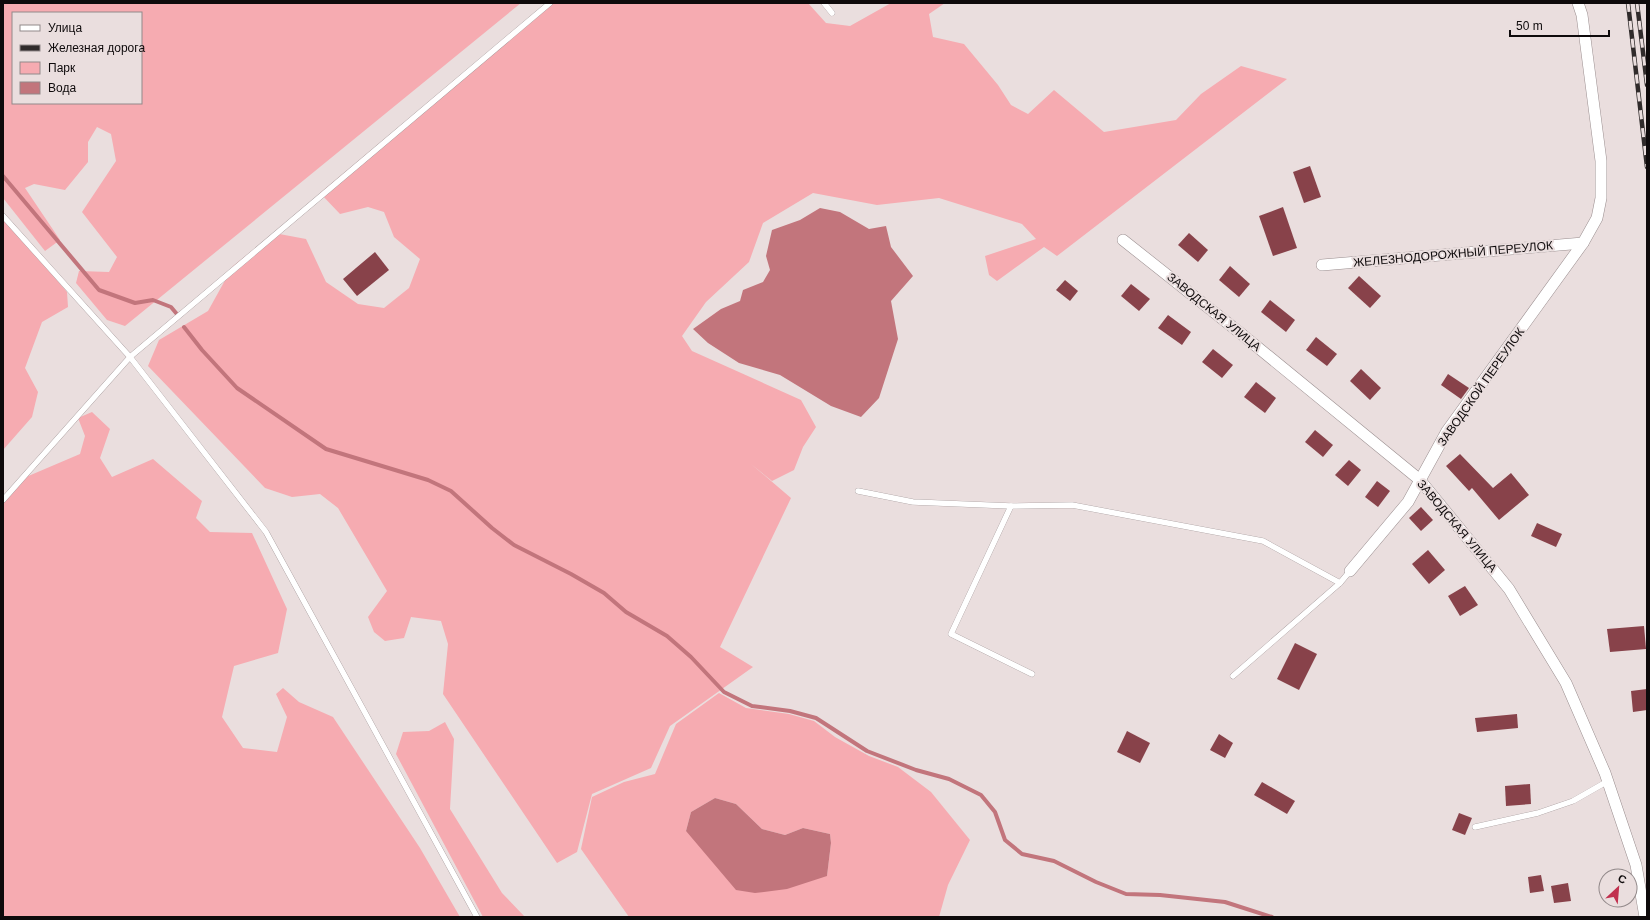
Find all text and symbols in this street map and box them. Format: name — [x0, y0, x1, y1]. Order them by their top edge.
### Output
legend — [12, 12, 142, 104]
scale bar — [1510, 12, 1609, 38]
text: 50 m — [1516, 19, 1543, 33]
text: Улица — [48, 21, 82, 35]
text: Железная дорога — [48, 41, 145, 55]
text: Парк — [48, 61, 76, 75]
text: Вода — [48, 81, 76, 95]
street label: ЖЕЛЕЗНОДОРОЖНЫЙ ПЕРЕУЛОК — [1353, 237, 1553, 270]
street label: ЗАВОДСКАЯ УЛИЦА — [1164, 270, 1264, 354]
street label: ЗАВОДСКОЙ ПЕРЕУЛОК — [1434, 325, 1527, 449]
street label: ЗАВОДСКАЯ УЛИЦА — [1414, 477, 1500, 575]
north arrow — [1598, 868, 1638, 908]
text: С — [1616, 872, 1629, 886]

